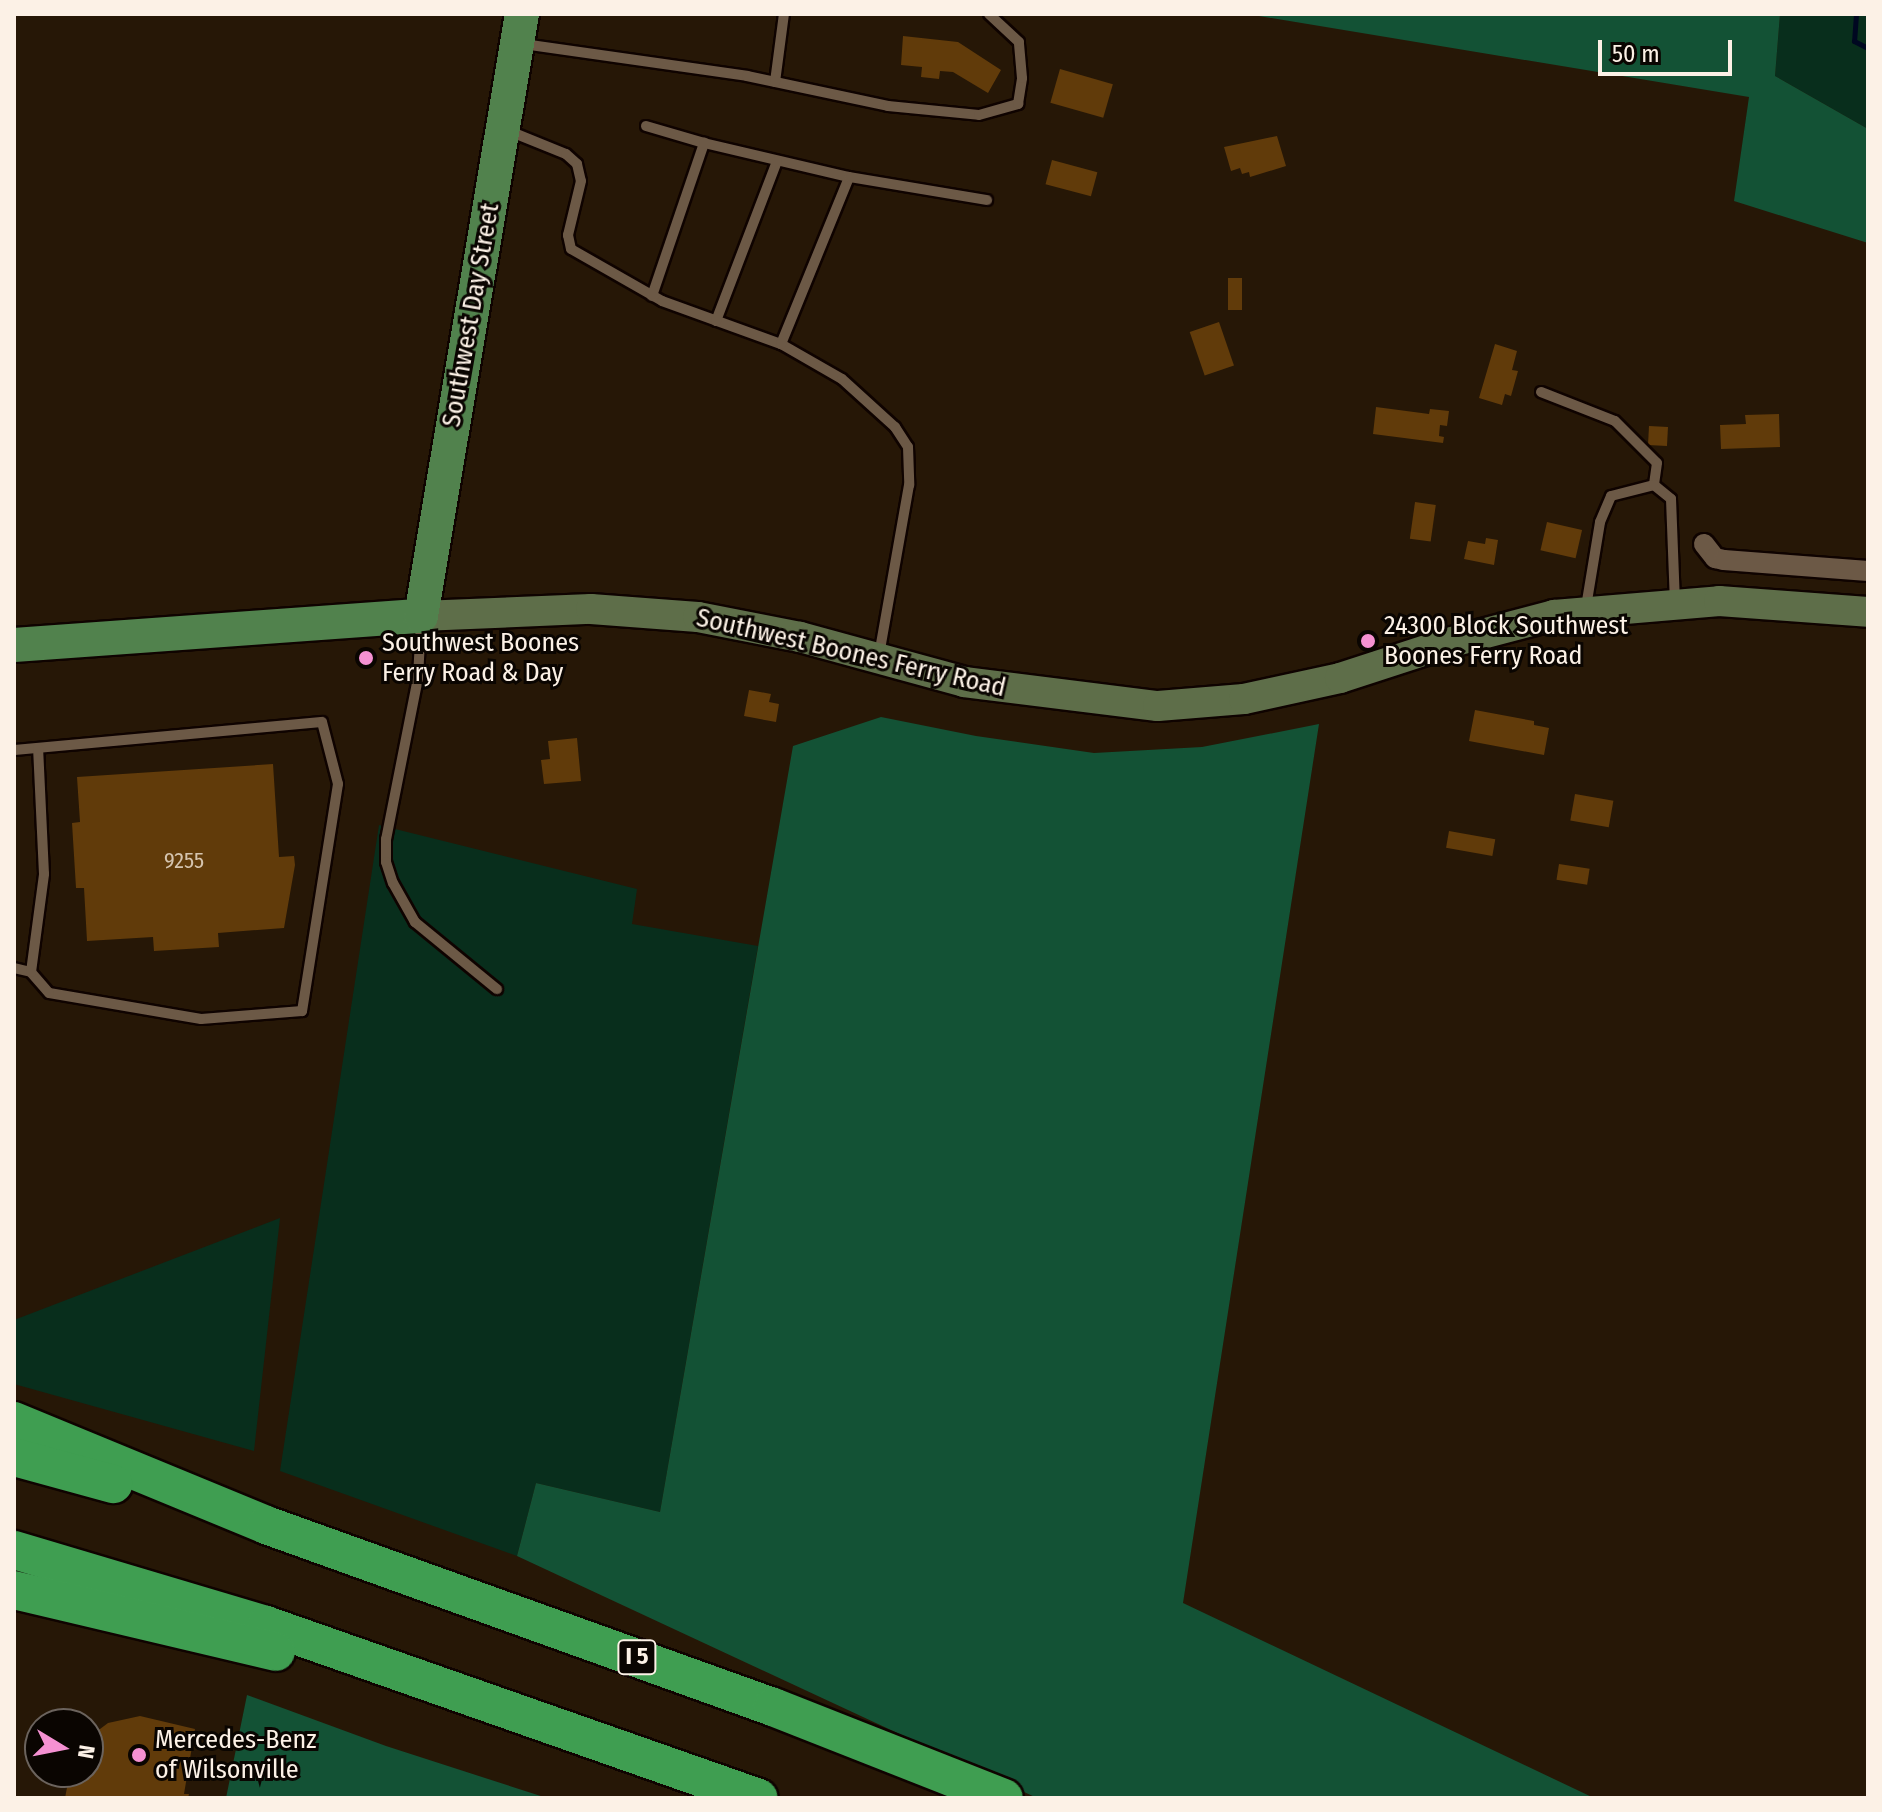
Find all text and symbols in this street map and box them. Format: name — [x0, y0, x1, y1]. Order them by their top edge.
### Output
scale bar — [1602, 24, 1736, 74]
text: 50 m — [1612, 40, 1660, 68]
street label: Southwest Day Street — [436, 201, 506, 429]
street label: Southwest Boones Ferry Road — [693, 602, 1009, 704]
place label: 24300 Block Southwest Boones Ferry Road — [1384, 610, 1628, 672]
place label: Southwest Boones Ferry Road & Day — [382, 627, 579, 688]
marker: 24300 Block Southwest Boones Ferry Road — [1359, 632, 1377, 650]
marker: Southwest Boones Ferry Road & Day — [357, 649, 375, 667]
house number: 9255 — [164, 848, 204, 874]
road number: I 5 — [617, 1637, 657, 1677]
north arrow — [24, 1708, 104, 1788]
place label: Mercedes-Benz of Wilsonville — [155, 1724, 316, 1786]
text: N — [72, 1743, 101, 1761]
marker: Mercedes-Benz of Wilsonville — [130, 1746, 148, 1764]

